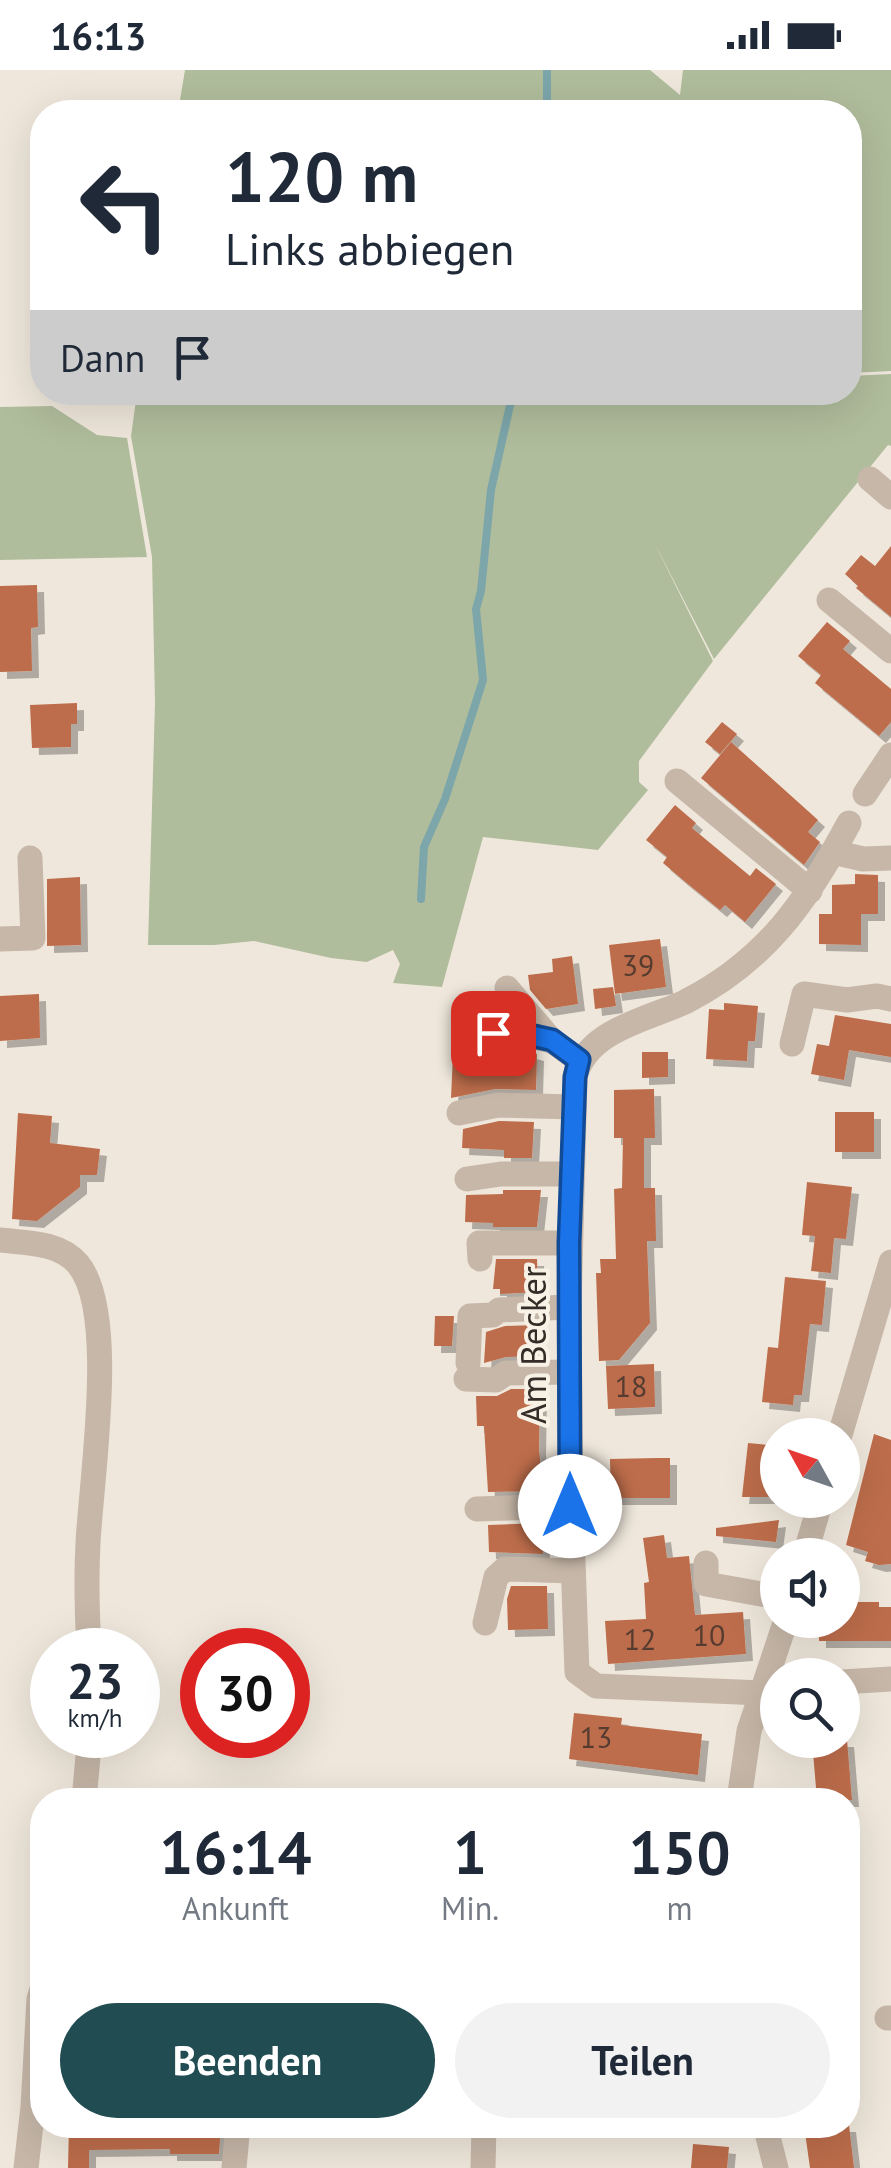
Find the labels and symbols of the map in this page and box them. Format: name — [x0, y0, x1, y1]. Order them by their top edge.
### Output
house number: 39 — [622, 945, 654, 984]
pin — [451, 991, 536, 1076]
street label: Am Becker — [510, 1266, 556, 1424]
house number: 18 — [615, 1366, 647, 1405]
north arrow — [760, 1418, 860, 1518]
position arrow — [518, 1454, 622, 1558]
house number: 10 — [693, 1615, 725, 1654]
house number: 12 — [624, 1619, 656, 1658]
speed limit sign: 30 — [180, 1628, 310, 1758]
house number: 13 — [580, 1717, 612, 1756]

